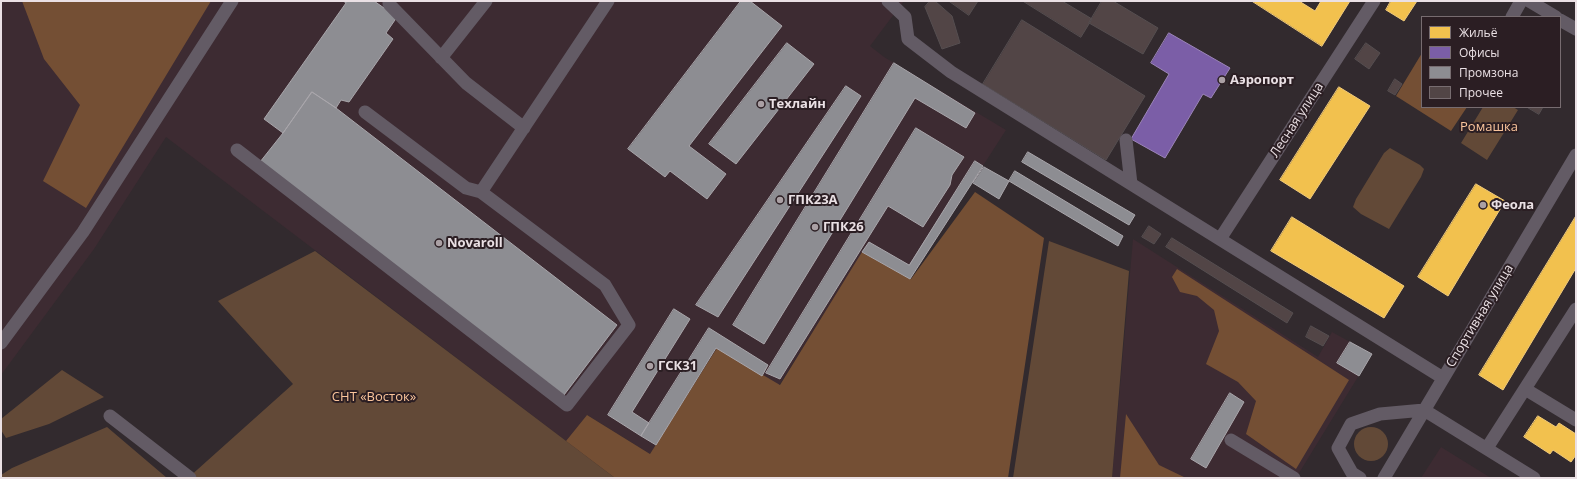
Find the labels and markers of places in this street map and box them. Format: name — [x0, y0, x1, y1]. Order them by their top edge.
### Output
place label: Аэропорт — [1230, 72, 1294, 88]
marker: Аэропорт — [1217, 75, 1227, 85]
place label: Техлайн — [769, 96, 826, 112]
marker: Техлайн — [756, 99, 766, 109]
place label: ГПК23А — [788, 192, 838, 208]
marker: ГПК23А — [775, 195, 785, 205]
place label: Феола — [1491, 197, 1534, 213]
marker: Феола — [1478, 200, 1488, 210]
place label: ГПК26 — [823, 219, 864, 235]
marker: ГПК26 — [810, 222, 820, 232]
place label: Novaroll — [447, 235, 503, 251]
marker: Novaroll — [434, 238, 444, 248]
place label: ГСК31 — [658, 358, 697, 374]
marker: ГСК31 — [645, 361, 655, 371]

